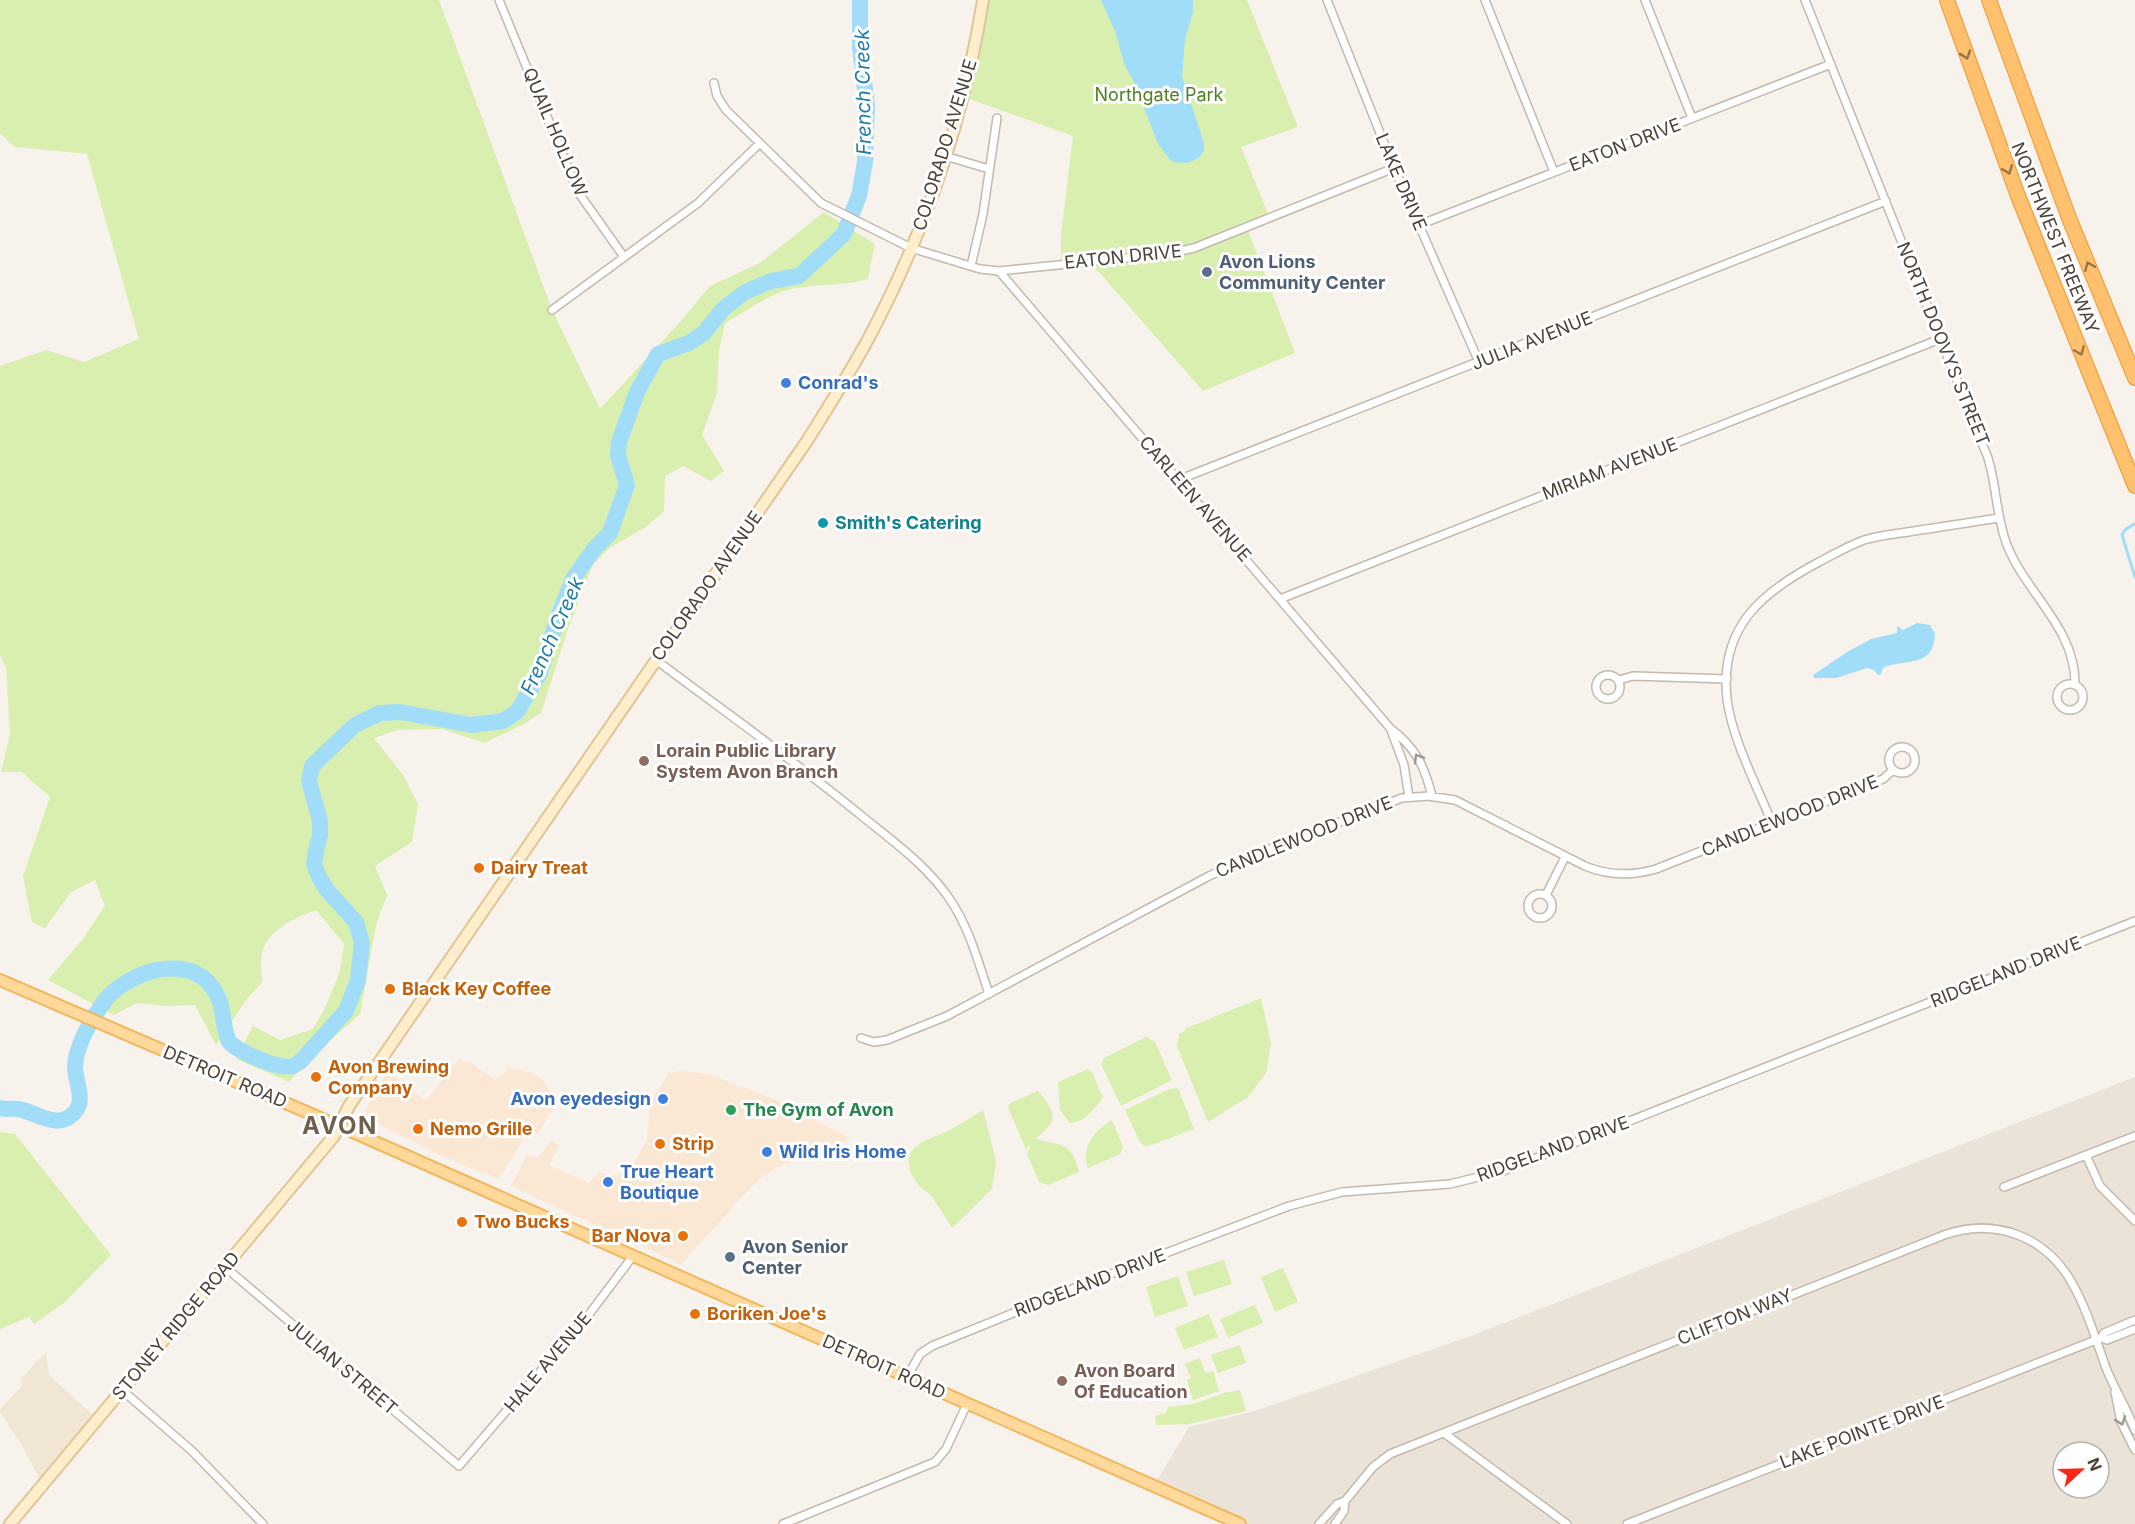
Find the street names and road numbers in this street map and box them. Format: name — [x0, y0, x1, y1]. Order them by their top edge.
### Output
street label: COLORADO AVENUE — [908, 56, 981, 233]
street label: QUAIL HOLLOW — [519, 64, 592, 200]
street label: EATON DRIVE — [1566, 114, 1684, 175]
street label: LAKE DRIVE — [1372, 130, 1431, 233]
street label: NORTHWEST FREEWAY — [2007, 139, 2104, 337]
street label: NORTH DOOVYS STREET — [1893, 239, 1994, 449]
street label: EATON DRIVE — [1063, 240, 1183, 273]
street label: JULIA AVENUE — [1468, 307, 1595, 374]
street label: CARLEEN AVENUE — [1135, 432, 1256, 566]
street label: MIRIAM AVENUE — [1539, 433, 1681, 504]
street label: COLORADO AVENUE — [647, 507, 766, 665]
street label: CANDLEWOOD DRIVE — [1698, 770, 1881, 861]
street label: CANDLEWOOD DRIVE — [1212, 791, 1395, 882]
street label: RIDGELAND DRIVE — [1927, 932, 2084, 1011]
street label: DETROIT ROAD — [160, 1041, 290, 1112]
street label: RIDGELAND DRIVE — [1474, 1111, 1632, 1186]
street label: RIDGELAND DRIVE — [1011, 1244, 1169, 1321]
street label: STONEY RIDGE ROAD — [107, 1247, 244, 1404]
street label: CLIFTON WAY — [1674, 1284, 1795, 1349]
street label: HALE AVENUE — [500, 1307, 596, 1416]
street label: JULIAN STREET — [283, 1314, 402, 1419]
street label: DETROIT ROAD — [819, 1330, 949, 1403]
street label: LAKE POINTE DRIVE — [1777, 1390, 1947, 1473]

